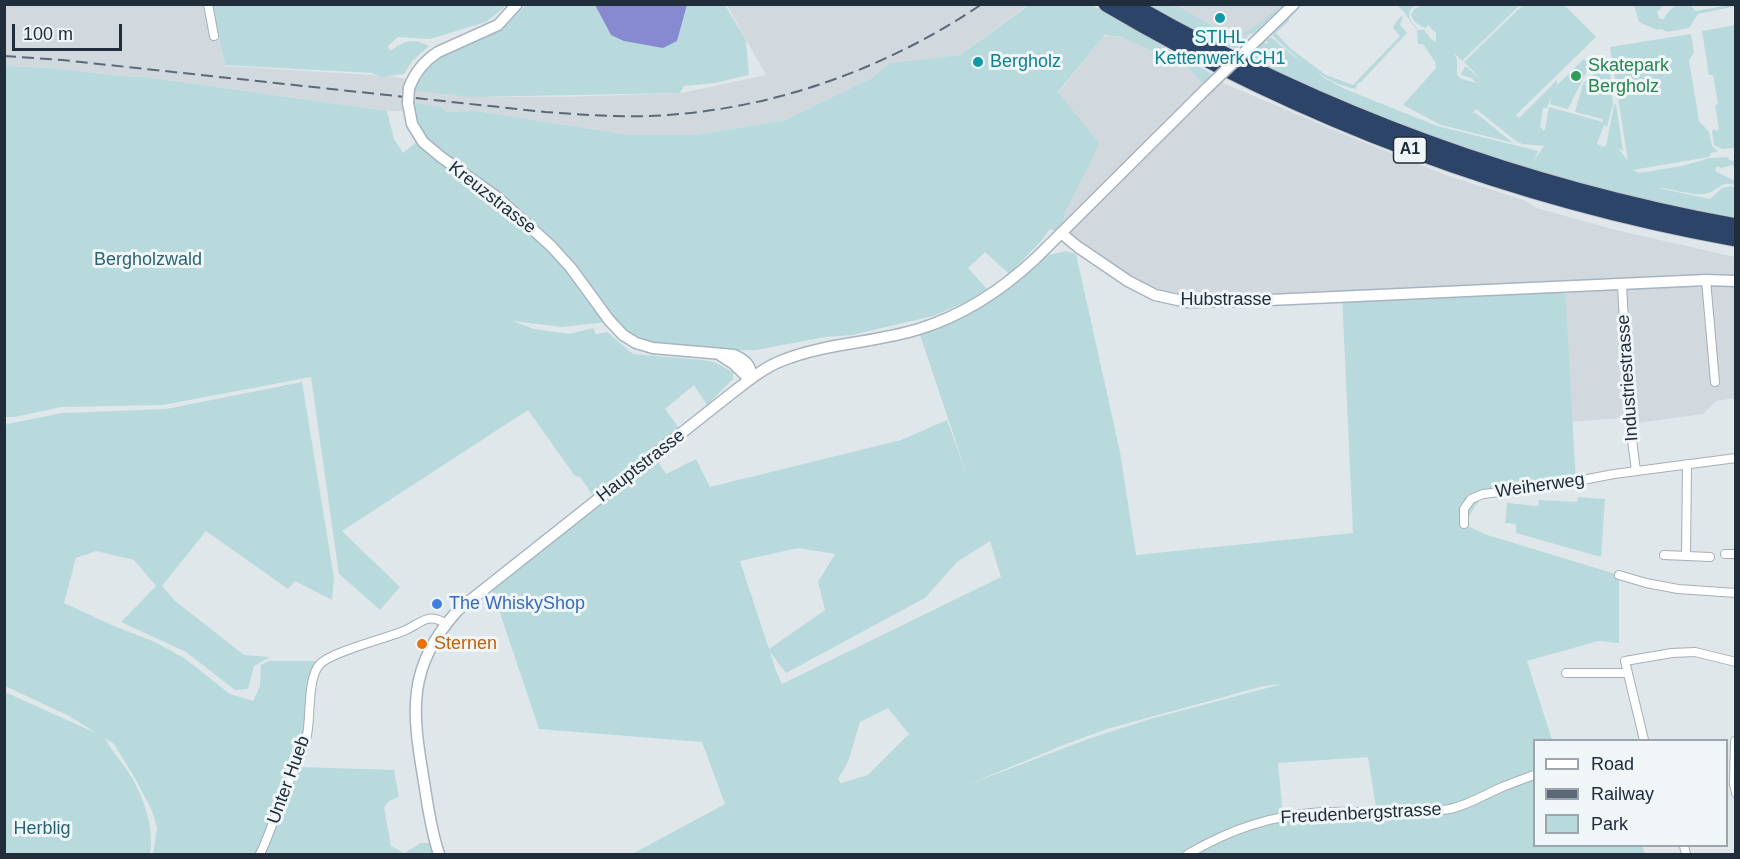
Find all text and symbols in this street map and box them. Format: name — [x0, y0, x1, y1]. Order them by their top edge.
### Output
marker: STIHL Kettenwerk CH1 — [1213, 11, 1227, 25]
scale bar — [15, 12, 124, 50]
text: 100 m — [23, 24, 73, 44]
place label: STIHL Kettenwerk CH1 — [1154, 27, 1286, 70]
place label: Bergholz — [990, 51, 1061, 73]
marker: Bergholz — [971, 55, 985, 69]
place label: Skatepark Bergholz — [1588, 55, 1669, 98]
marker: Skatepark Bergholz — [1569, 69, 1583, 83]
road number: A1 — [1394, 137, 1426, 163]
street label: Kreuzstrasse — [444, 157, 540, 239]
park label: Bergholzwald — [94, 249, 202, 271]
street label: Hubstrasse — [1180, 289, 1272, 311]
street label: Industriestrasse — [1613, 314, 1643, 442]
street label: Hauptstrasse — [593, 425, 689, 507]
street label: Weiherweg — [1494, 469, 1586, 503]
place label: The WhiskyShop — [449, 593, 585, 615]
marker: The WhiskyShop — [430, 597, 444, 611]
place label: Sternen — [434, 633, 497, 655]
marker: Sternen — [415, 637, 429, 651]
street label: Unter Hueb — [263, 733, 315, 827]
legend — [1533, 739, 1728, 847]
text: Road — [1591, 754, 1634, 774]
text: Railway — [1591, 784, 1654, 804]
street label: Freudenbergstrasse — [1280, 799, 1442, 829]
text: Park — [1591, 814, 1628, 834]
park label: Herblig — [13, 818, 71, 840]

